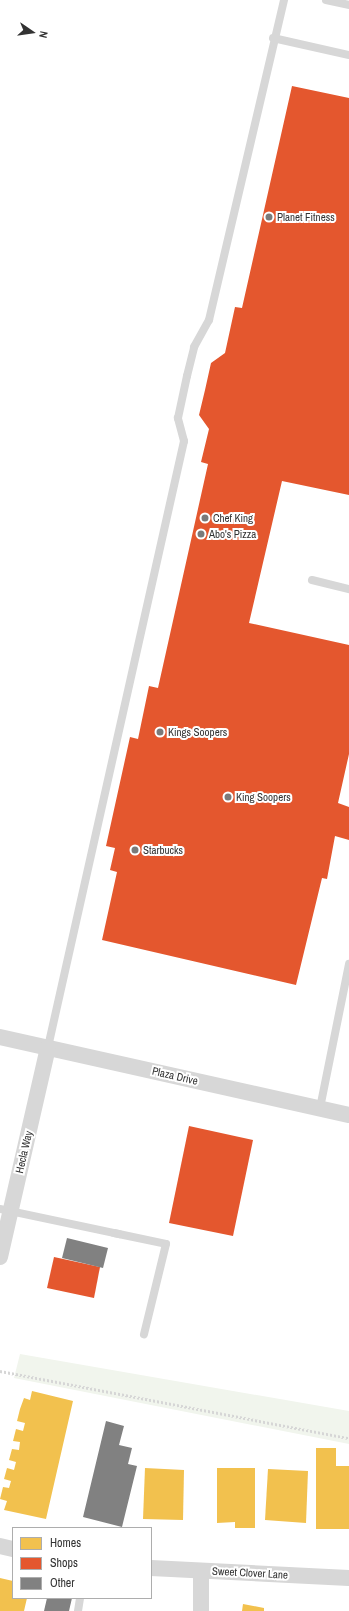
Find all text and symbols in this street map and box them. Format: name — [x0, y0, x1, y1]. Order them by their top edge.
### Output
north arrow — [12, 12, 52, 52]
text: N — [36, 30, 51, 39]
place label: Planet Fitness — [277, 210, 335, 224]
marker: Planet Fitness — [264, 212, 274, 222]
place label: Chef King — [213, 511, 253, 525]
marker: Chef King — [200, 513, 210, 523]
place label: Abo's Pizza — [209, 527, 256, 541]
marker: Abo's Pizza — [196, 529, 206, 539]
place label: Kings Soopers — [168, 725, 227, 739]
marker: Kings Soopers — [155, 727, 165, 737]
place label: King Soopers — [236, 790, 291, 804]
marker: King Soopers — [223, 792, 233, 802]
place label: Starbucks — [143, 843, 183, 857]
marker: Starbucks — [130, 845, 140, 855]
street label: Plaza Drive — [151, 1064, 199, 1088]
street label: Hecla Way — [13, 1129, 35, 1175]
legend — [12, 1527, 152, 1599]
text: Homes — [50, 1535, 81, 1551]
text: Shops — [50, 1555, 78, 1571]
street label: Sweet Clover Lane — [212, 1564, 288, 1582]
text: Other — [50, 1575, 75, 1591]

